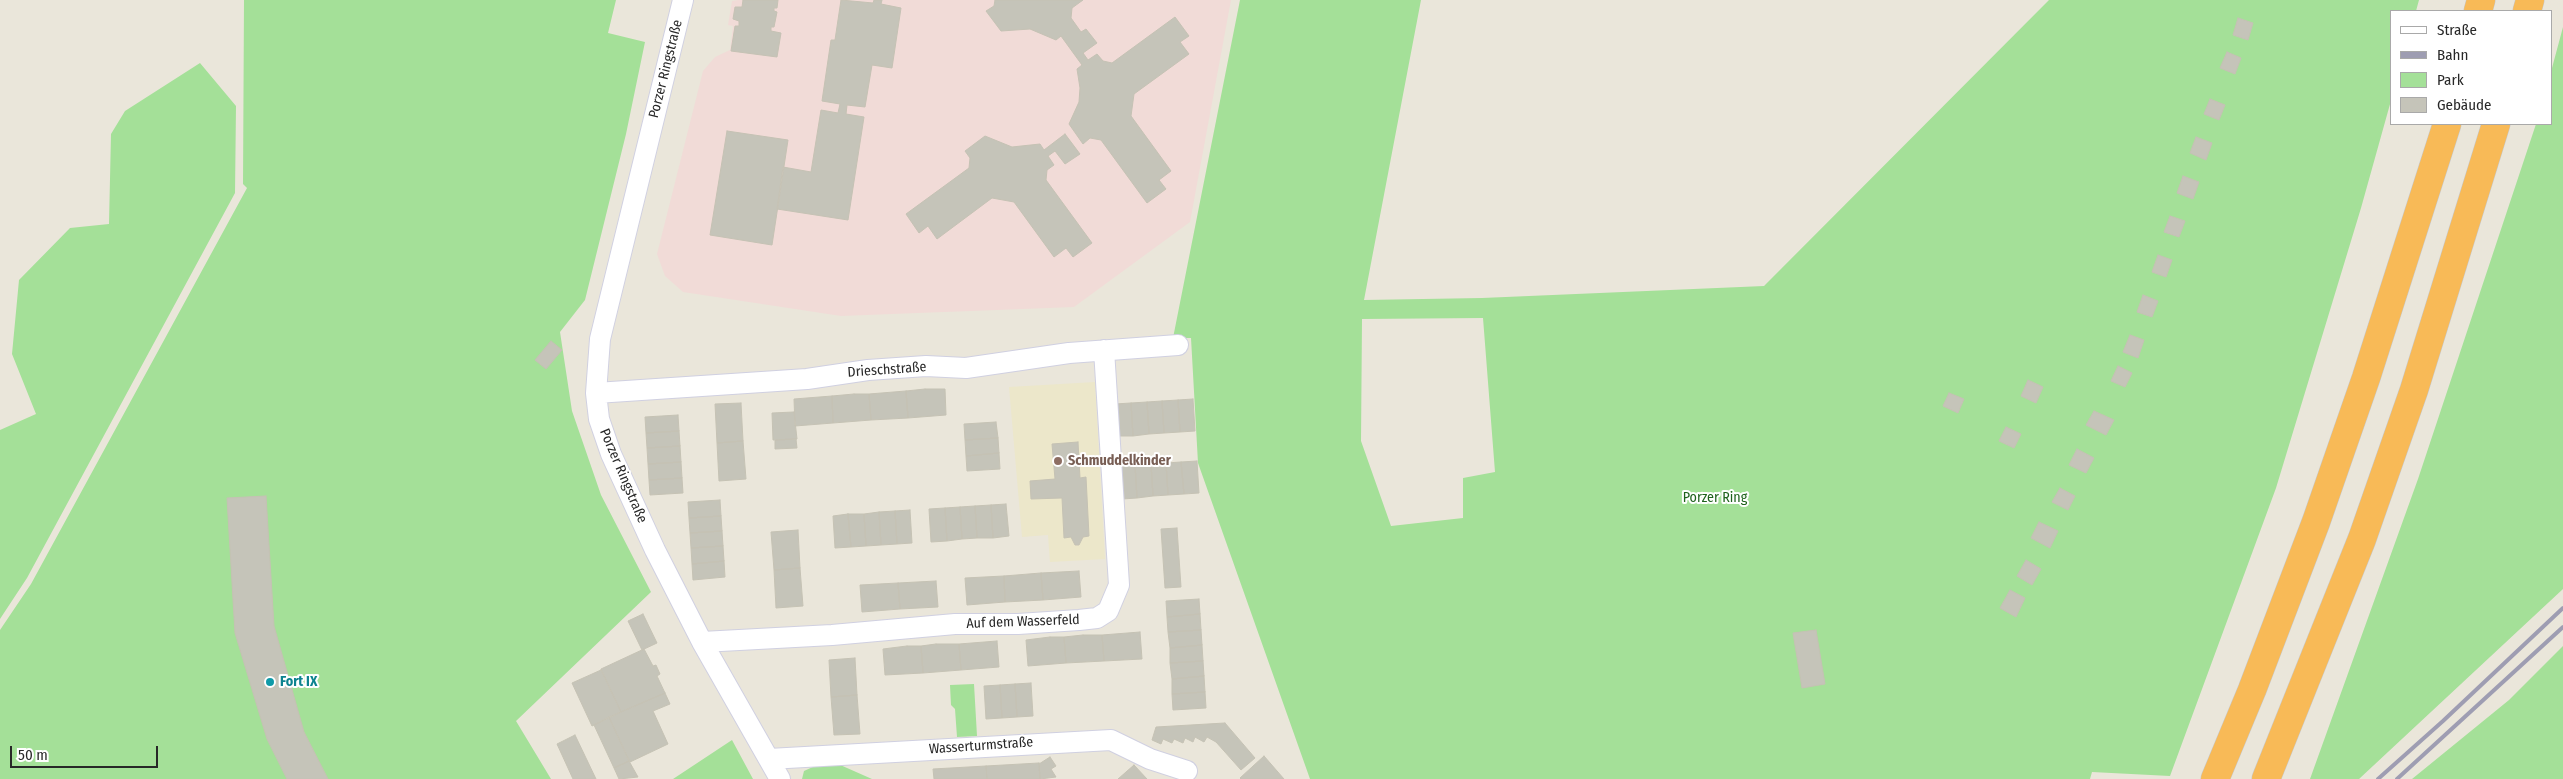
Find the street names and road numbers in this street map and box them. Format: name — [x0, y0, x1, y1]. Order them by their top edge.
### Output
street label: Porzer Ringstraße — [646, 18, 686, 120]
street label: Drieschstraße — [847, 359, 927, 381]
street label: Porzer Ringstraße — [596, 426, 650, 526]
street label: Auf dem Wasserfeld — [966, 612, 1080, 632]
street label: Wasserturmstraße — [928, 734, 1034, 758]

